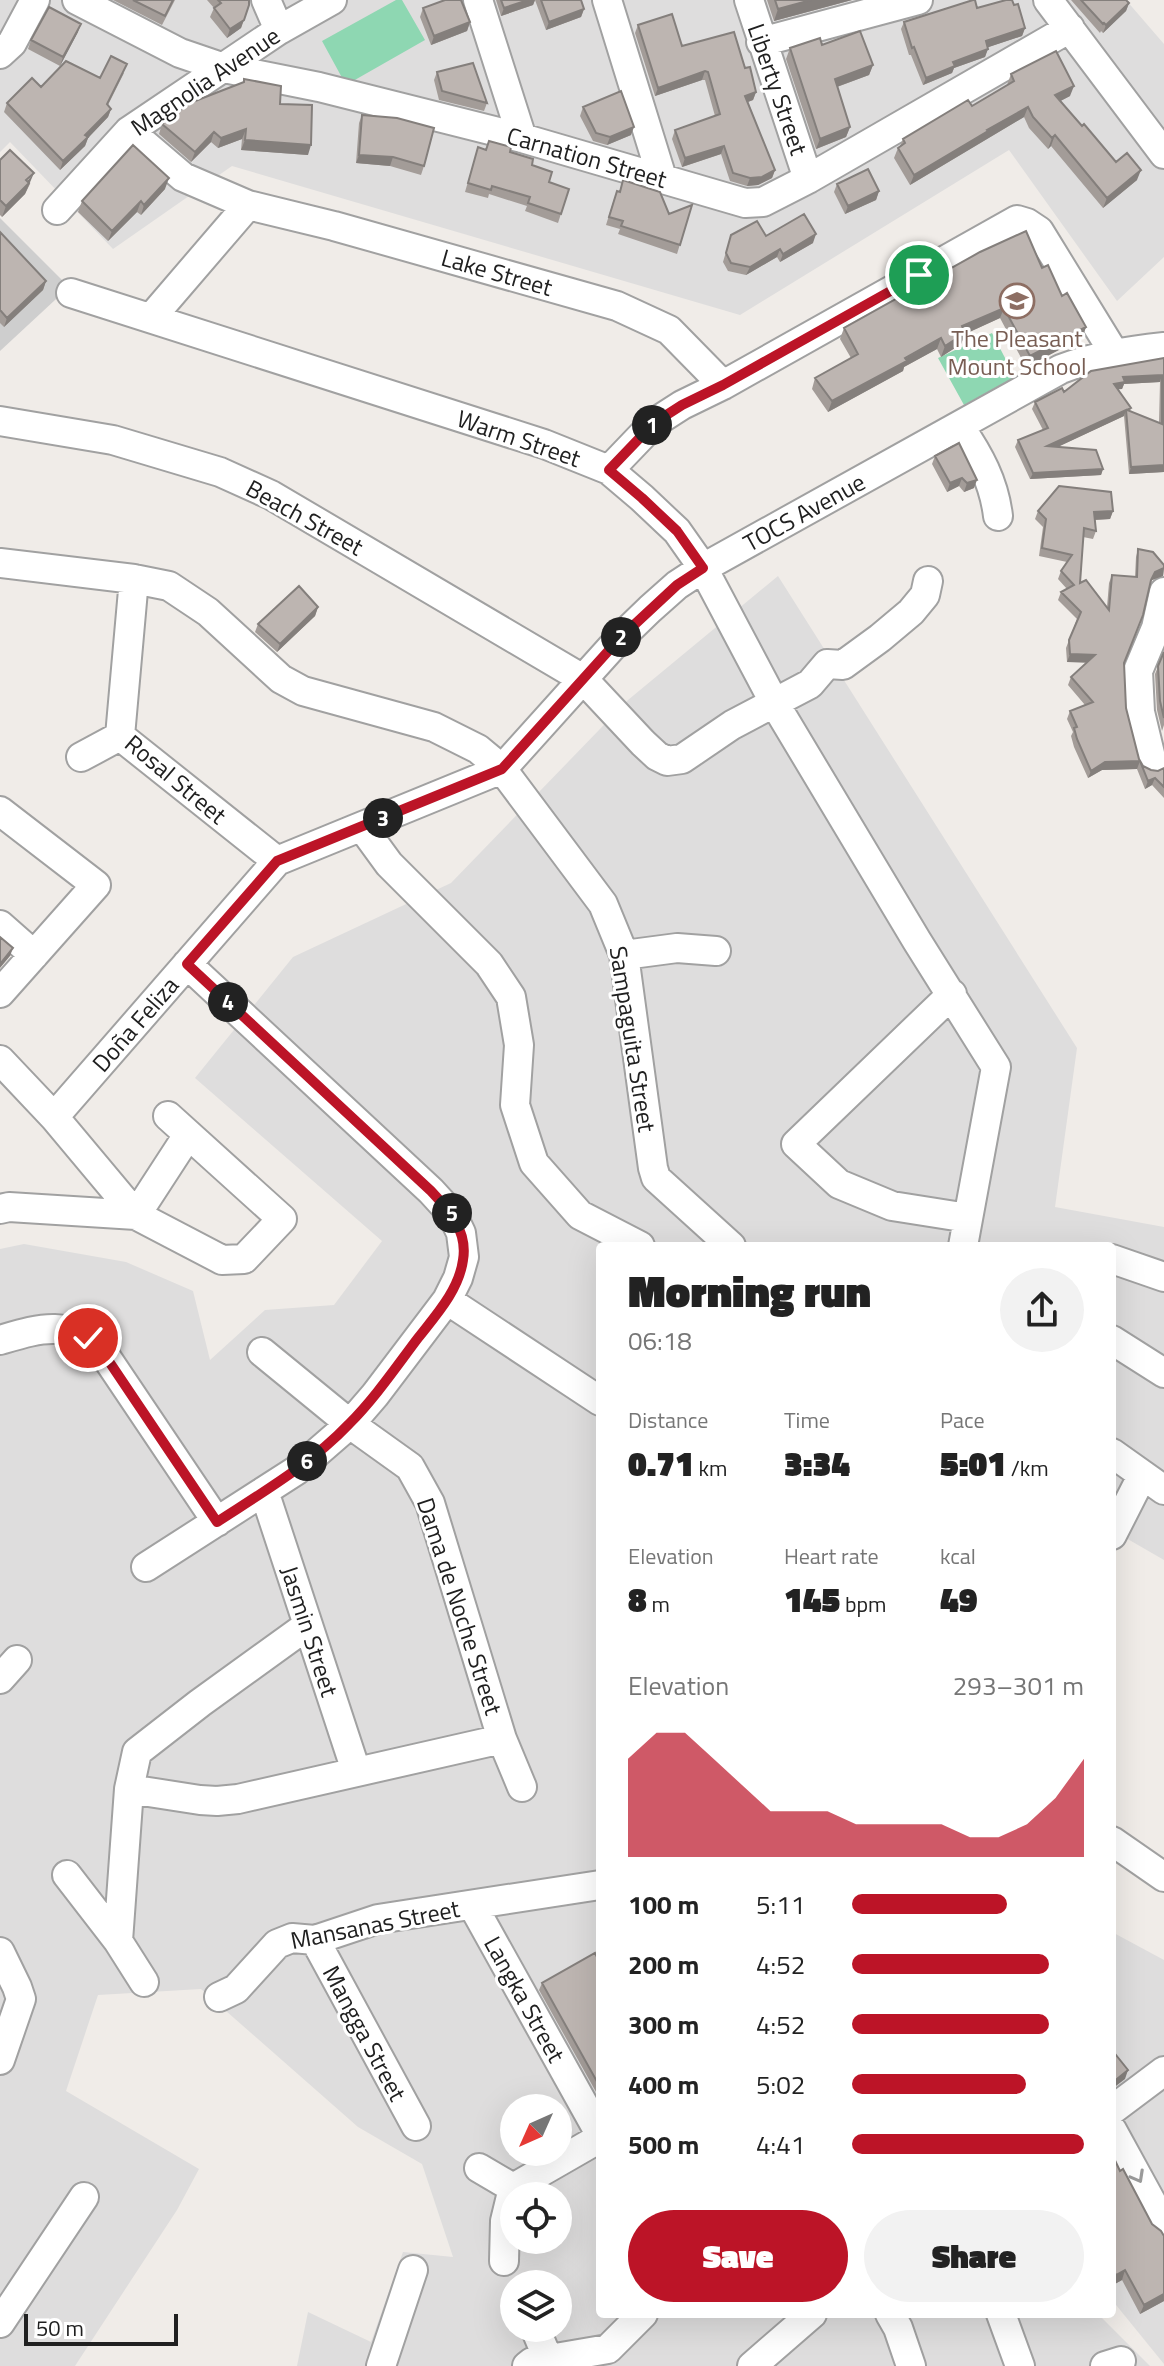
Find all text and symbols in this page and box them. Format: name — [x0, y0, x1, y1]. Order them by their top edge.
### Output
street label: Magnolia Avenue — [123, 18, 287, 144]
street label: Liberty Street — [739, 18, 818, 160]
street label: Carnation Street — [503, 117, 672, 197]
street label: Lake Street — [437, 239, 557, 305]
pin — [885, 241, 953, 309]
icon: arrive — [897, 253, 941, 297]
school or university icon: The Pleasant Mount School — [998, 282, 1036, 320]
place label: The Pleasant Mount School — [947, 320, 1087, 384]
street label: Warm Street — [452, 400, 586, 476]
pin: 1 — [632, 405, 672, 445]
text: 1 — [646, 408, 658, 442]
street label: TOCS Avenue — [736, 464, 872, 560]
street label: Beach Street — [240, 470, 371, 564]
pin: 2 — [601, 617, 641, 657]
text: 2 — [615, 620, 627, 654]
street label: Rosal Street — [117, 726, 235, 833]
pin: 3 — [363, 798, 403, 838]
text: 3 — [377, 801, 389, 835]
street label: Sampaguita Street — [601, 943, 666, 1135]
street label: Doña Feliza — [83, 968, 187, 1080]
pin: 4 — [208, 982, 248, 1022]
text: 4 — [222, 985, 234, 1019]
pin: 5 — [432, 1193, 472, 1233]
text: 5 — [446, 1196, 458, 1230]
text: Morning run — [628, 1257, 871, 1324]
button: share — [1000, 1268, 1084, 1352]
pin — [54, 1304, 122, 1372]
icon: check — [66, 1316, 110, 1360]
text: 06:18 — [628, 1321, 692, 1360]
text: Distance — [628, 1403, 708, 1437]
text: Time — [784, 1403, 830, 1437]
text: Pace — [940, 1403, 985, 1437]
text: 0.71 — [628, 1437, 694, 1489]
text: 3:34 — [784, 1437, 850, 1489]
text: 5:01 — [940, 1437, 1006, 1489]
pin: 6 — [287, 1441, 327, 1481]
text: 6 — [301, 1444, 313, 1478]
text: km — [694, 1451, 727, 1485]
text: /km — [1006, 1451, 1049, 1485]
street label: Dama de Noche Street — [408, 1493, 512, 1720]
text: Elevation — [628, 1539, 714, 1573]
text: Heart rate — [784, 1539, 879, 1573]
text: kcal — [940, 1539, 976, 1573]
street label: Jasmin Street — [272, 1561, 348, 1702]
text: 8 — [628, 1573, 647, 1625]
text: 145 — [784, 1573, 840, 1625]
text: 49 — [940, 1573, 977, 1625]
text: m — [647, 1587, 670, 1621]
text: bpm — [840, 1587, 887, 1621]
text: Elevation — [628, 1666, 729, 1705]
text: 293–301 m — [953, 1666, 1084, 1705]
text: 100 m — [628, 1885, 699, 1924]
text: 5:11 — [756, 1885, 805, 1924]
street label: Mansanas Street — [287, 1890, 463, 1958]
street label: Langka Street — [475, 1929, 575, 2069]
text: 200 m — [628, 1945, 699, 1984]
text: 4:52 — [756, 1945, 805, 1984]
street label: Mangga Street — [314, 1959, 416, 2108]
text: 300 m — [628, 2005, 699, 2044]
text: 4:52 — [756, 2005, 805, 2044]
text: 400 m — [628, 2065, 699, 2104]
text: 5:02 — [756, 2065, 805, 2104]
north arrow — [500, 2094, 572, 2166]
map controls — [500, 2094, 572, 2342]
text: 500 m — [628, 2125, 699, 2164]
text: 4:41 — [756, 2125, 805, 2164]
one-way arrow — [1128, 2169, 1144, 2183]
button: locate — [500, 2182, 572, 2254]
button: Save — [628, 2210, 848, 2302]
button: Share — [864, 2210, 1084, 2302]
button: layers — [500, 2270, 572, 2342]
scale bar — [24, 2310, 178, 2346]
text: 50 m — [36, 2311, 84, 2345]

